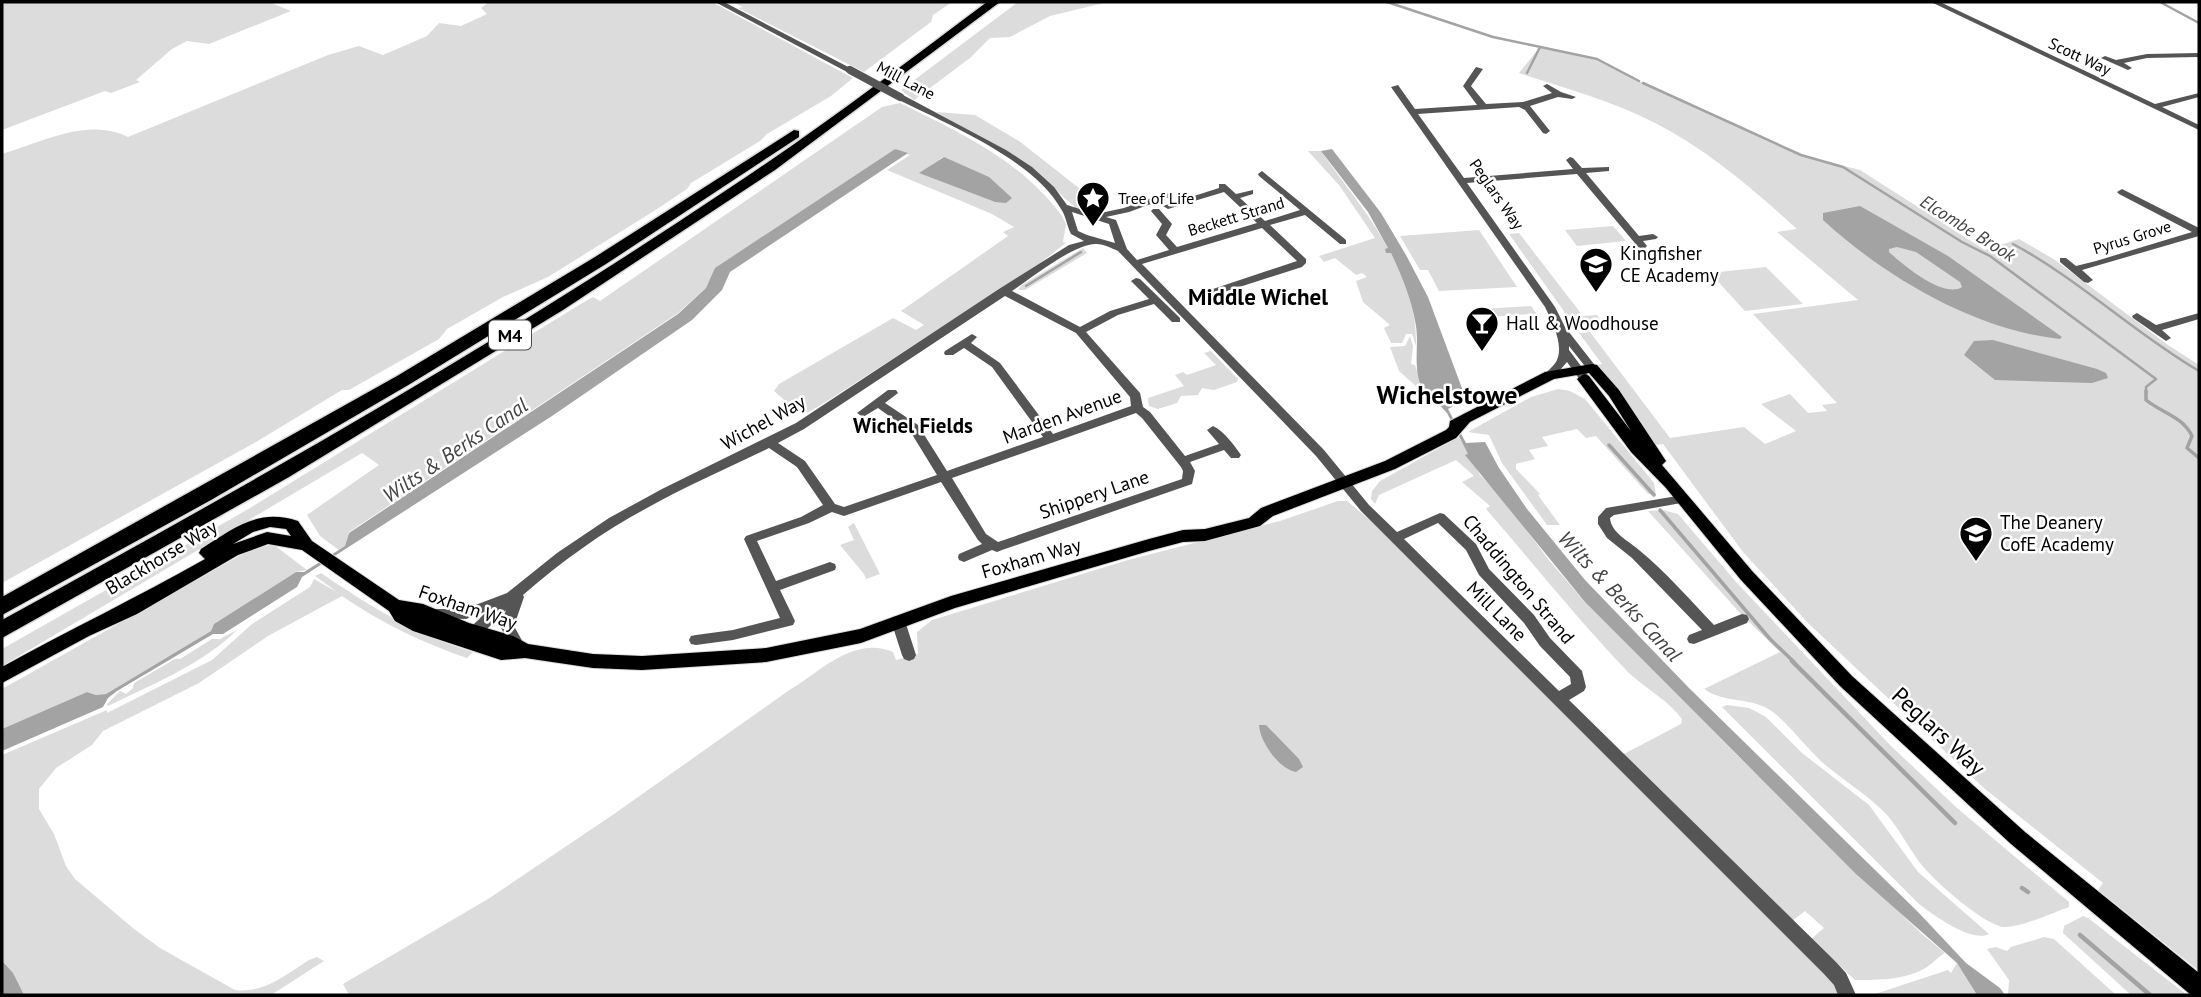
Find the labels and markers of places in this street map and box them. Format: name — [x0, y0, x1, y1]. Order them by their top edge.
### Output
place icon: Tree of Life — [1074, 179, 1112, 228]
place label: Tree of Life — [1118, 188, 1194, 208]
place label: Kingfisher CE Academy — [1620, 241, 1719, 287]
school or university icon: Kingfisher CE Academy — [1577, 245, 1615, 294]
bar icon: Hall & Woodhouse — [1463, 304, 1501, 353]
place label: Hall & Woodhouse — [1506, 311, 1659, 335]
place label: The Deanery CofE Academy — [2000, 510, 2114, 556]
school or university icon: The Deanery CofE Academy — [1957, 514, 1995, 563]

